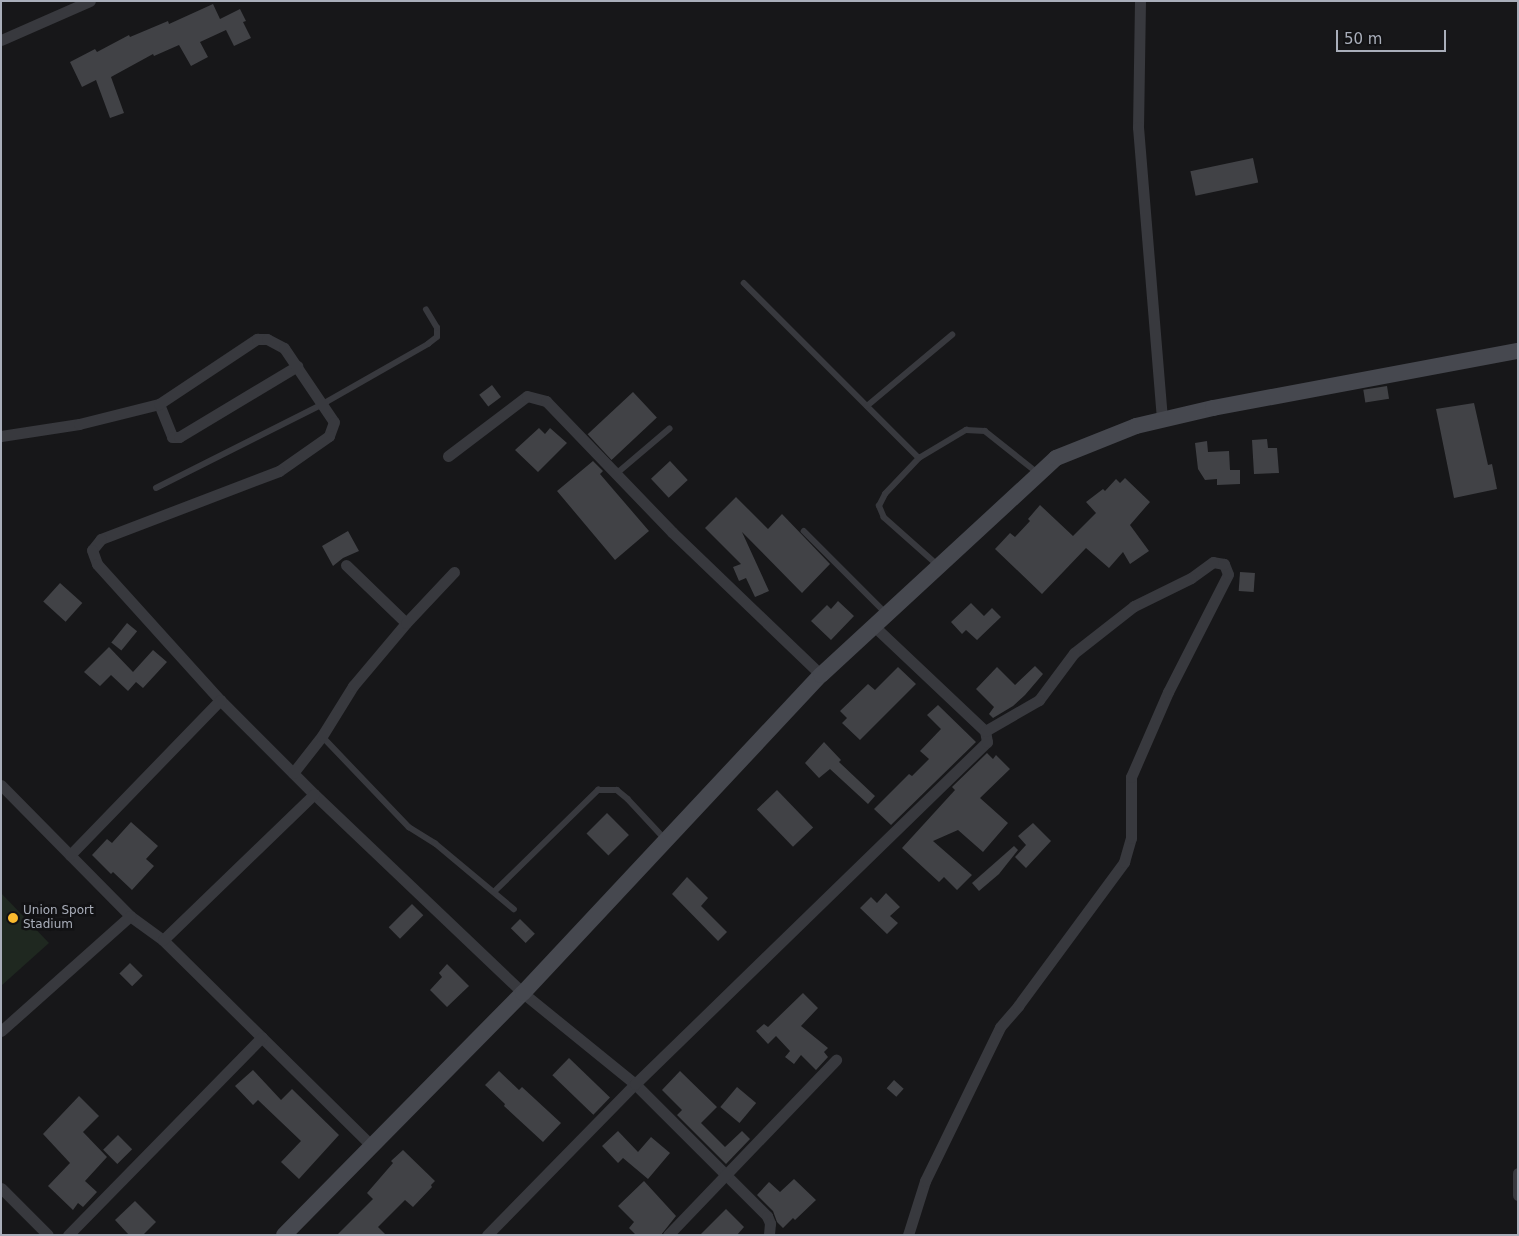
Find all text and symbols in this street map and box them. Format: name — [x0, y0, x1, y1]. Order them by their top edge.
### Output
scale bar — [1339, 20, 1449, 52]
text: 50 m — [1344, 30, 1382, 48]
place label: Union Sport Stadium — [23, 904, 94, 932]
marker: Union Sport Stadium — [7, 912, 19, 924]

